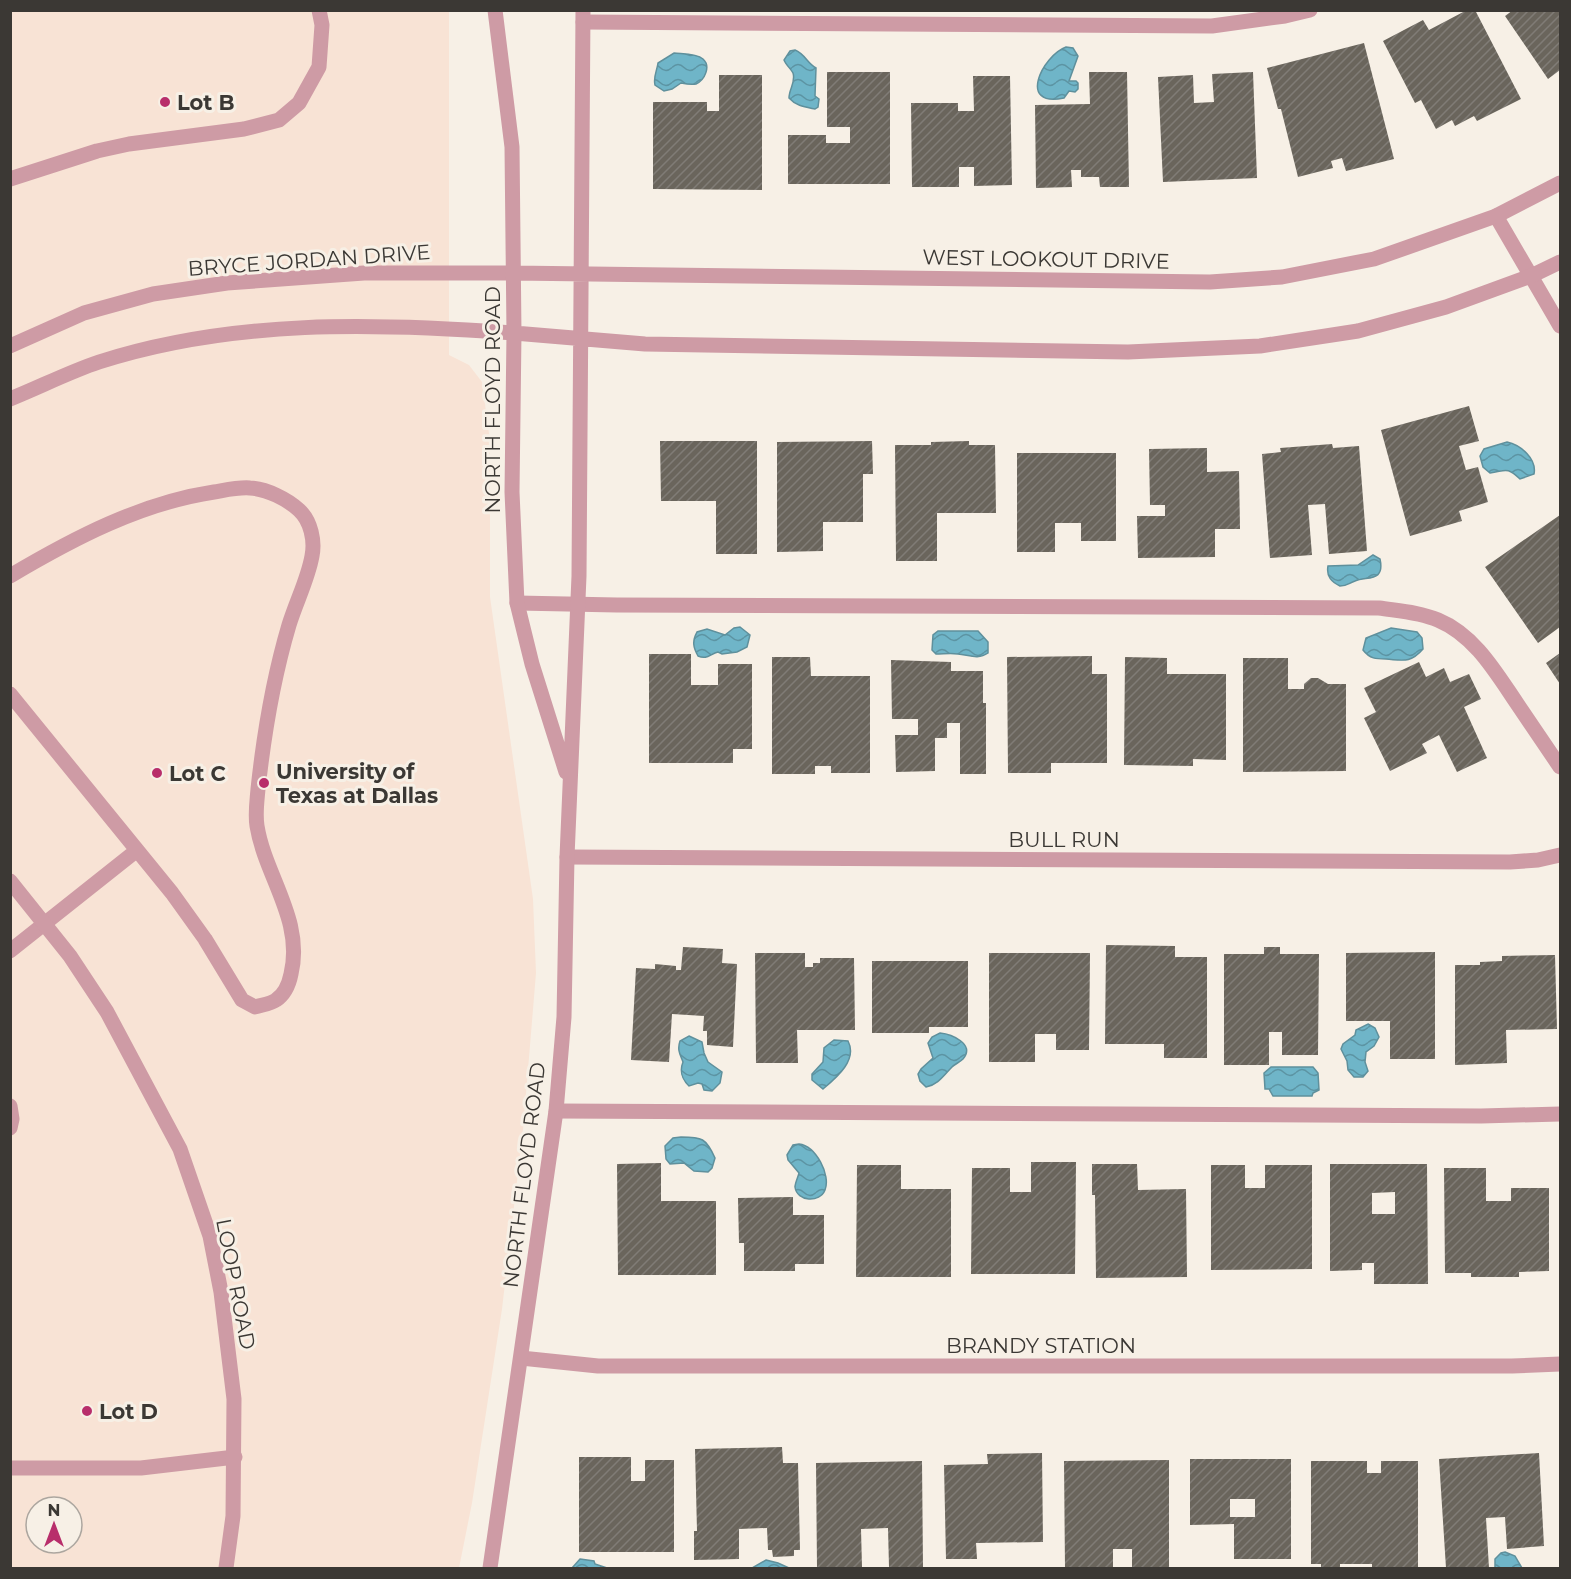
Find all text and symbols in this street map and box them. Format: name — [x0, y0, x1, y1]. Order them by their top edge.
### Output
place label: Lot B — [177, 90, 235, 115]
marker: Lot B — [158, 95, 172, 109]
street label: BRYCE JORDAN DRIVE — [187, 239, 431, 281]
street label: WEST LOOKOUT DRIVE — [922, 244, 1170, 274]
street label: NORTH FLOYD ROAD — [480, 286, 505, 514]
place label: University of Texas at Dallas — [276, 759, 438, 808]
place label: Lot C — [169, 761, 226, 786]
marker: Lot C — [150, 766, 164, 780]
marker: University of Texas at Dallas — [257, 776, 271, 790]
street label: BULL RUN — [1008, 827, 1120, 852]
street label: NORTH FLOYD ROAD — [498, 1061, 550, 1289]
street label: LOOP ROAD — [211, 1216, 261, 1352]
street label: BRANDY STATION — [946, 1333, 1136, 1358]
place label: Lot D — [99, 1399, 158, 1424]
marker: Lot D — [80, 1404, 94, 1418]
north arrow — [24, 1495, 84, 1555]
text: N — [48, 1501, 60, 1520]

